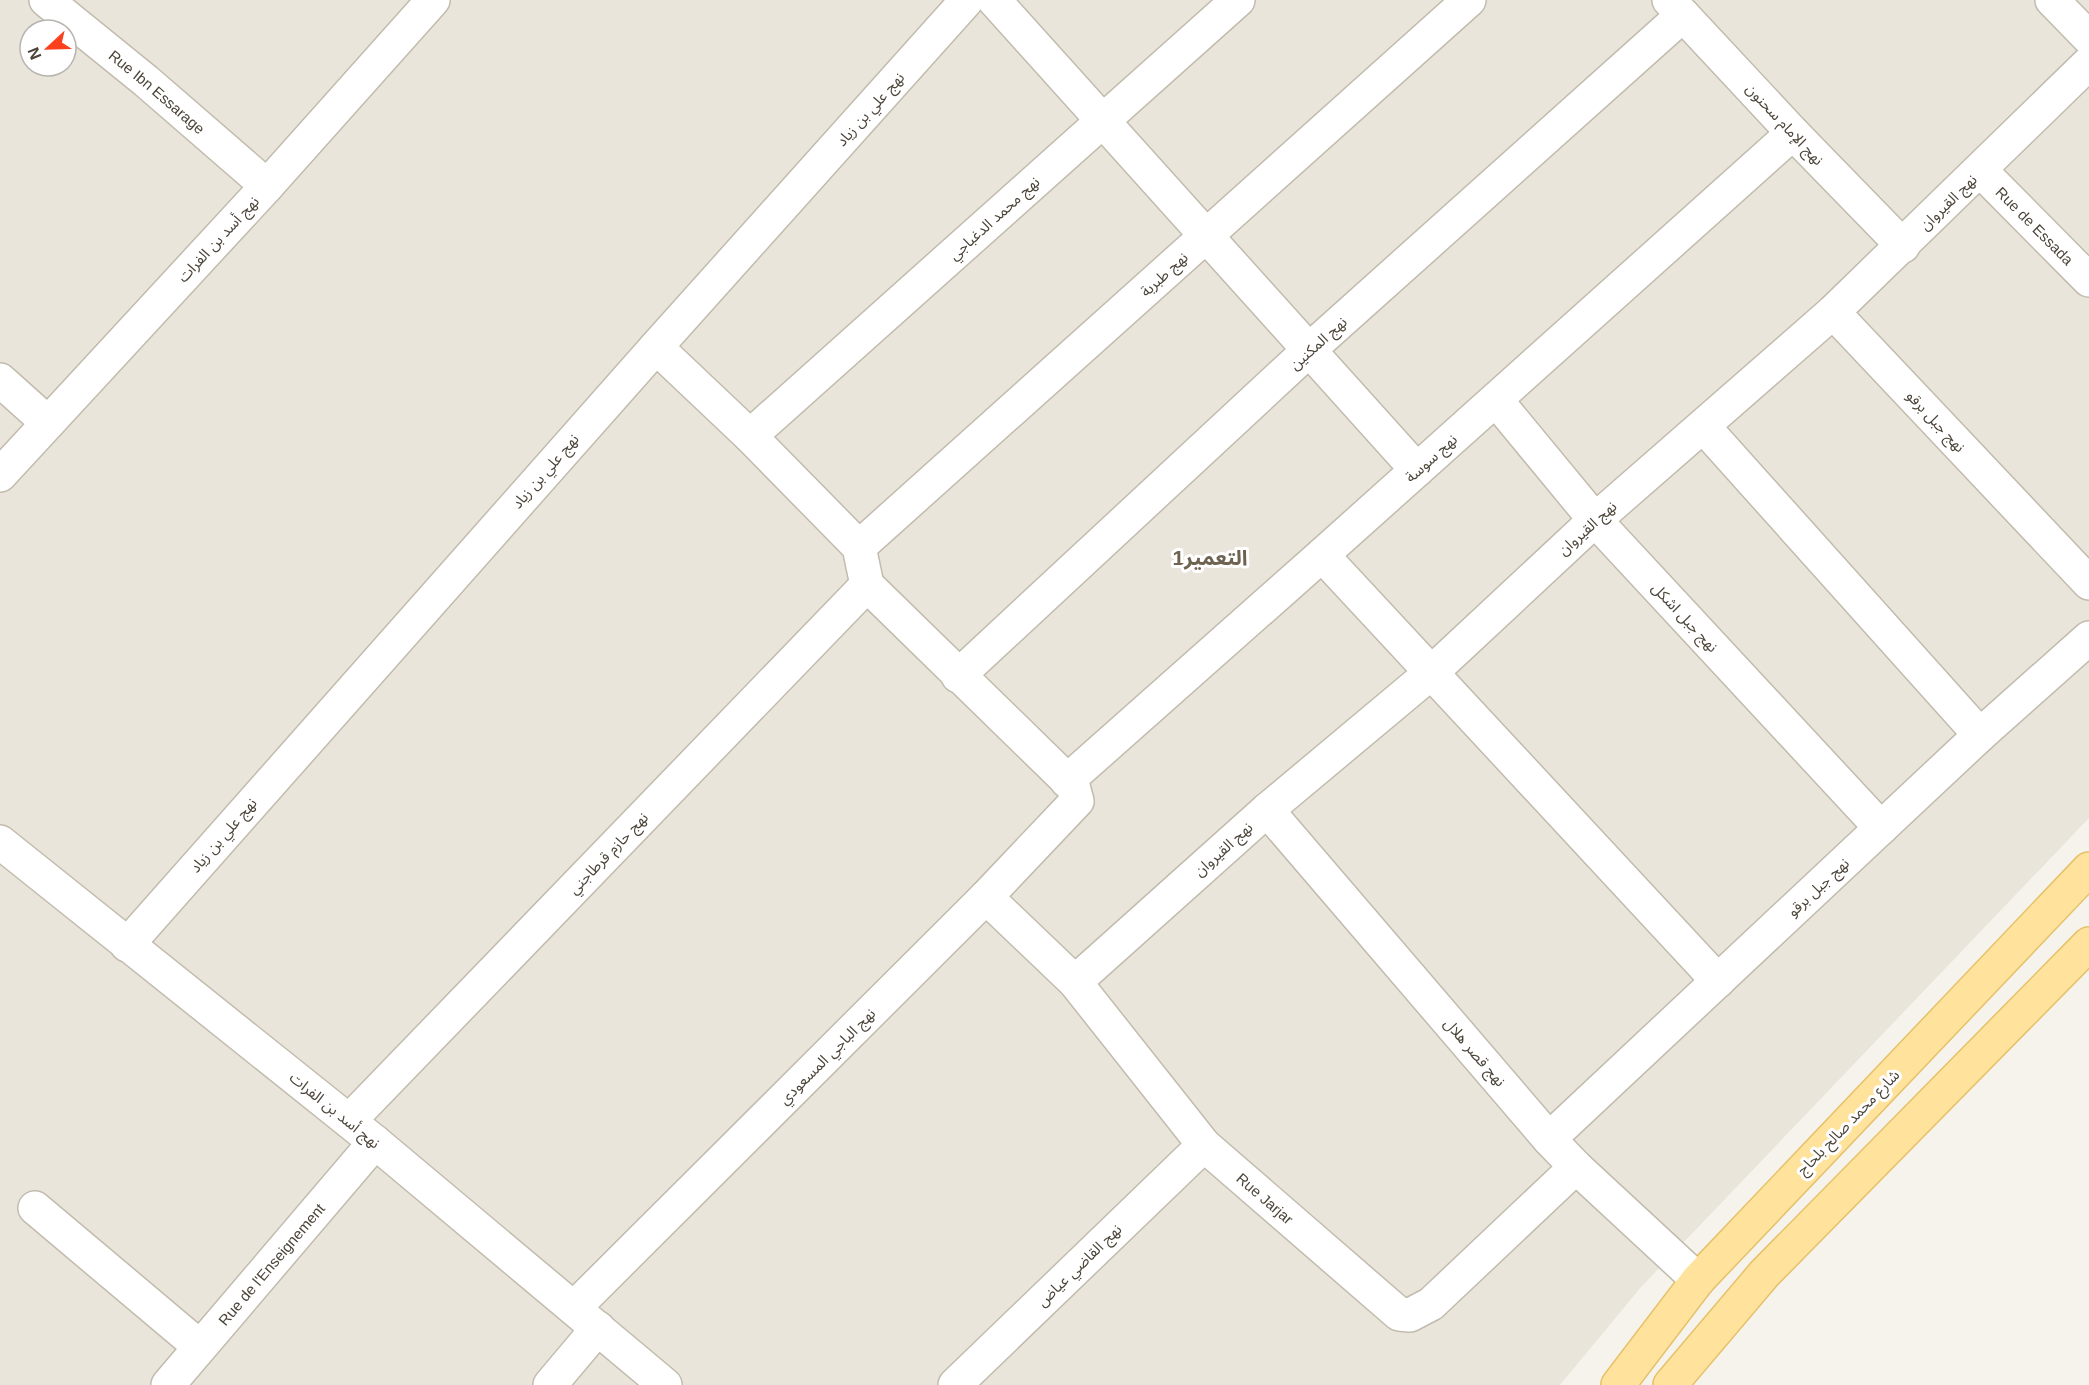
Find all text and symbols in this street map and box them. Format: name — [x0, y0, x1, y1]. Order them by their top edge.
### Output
north arrow — [18, 18, 78, 78]
text: N — [25, 45, 45, 62]
street label: Rue Ibn Essarage — [106, 46, 208, 137]
street label: نهج علي بن زياد — [833, 69, 910, 152]
street label: نهج الإمام سحنون — [1740, 80, 1827, 171]
street label: نهج القيروان — [1916, 171, 1983, 236]
street label: نهج محمد الدغباجي — [945, 173, 1046, 266]
street label: Rue de Essada — [1993, 183, 2078, 268]
street label: نهج أسد بن الفرات — [174, 193, 265, 288]
street label: نهج طبربة — [1137, 248, 1194, 303]
street label: نهج المكنين — [1286, 313, 1353, 376]
street label: نهج جبل برقو — [1900, 387, 1969, 458]
street label: نهج علي بن زياد — [508, 430, 585, 514]
street label: نهج سوسة — [1402, 430, 1463, 489]
street label: نهج القيروان — [1554, 497, 1622, 562]
district label: التعمير1 — [1173, 546, 1247, 570]
street label: نهج جبل اشكل — [1646, 579, 1721, 658]
street label: نهج علي بن زياد — [186, 794, 263, 878]
street label: نهج حازم قرطاجني — [565, 809, 654, 900]
street label: نهج القيروان — [1190, 818, 1258, 883]
street label: نهج جبل برقو — [1784, 854, 1855, 923]
street label: نهج الباجي المسعودي — [775, 1004, 881, 1110]
street label: نهج قصر هلال — [1438, 1014, 1509, 1092]
street label: شارع محمد صالح بلحاج — [1793, 1066, 1906, 1181]
street label: نهج أسد بن الفرات — [284, 1068, 384, 1155]
street label: Rue Jarjar — [1234, 1169, 1297, 1227]
street label: Rue de l'Enseignement — [214, 1199, 328, 1328]
street label: نهج القاضي عياض — [1033, 1220, 1127, 1312]

